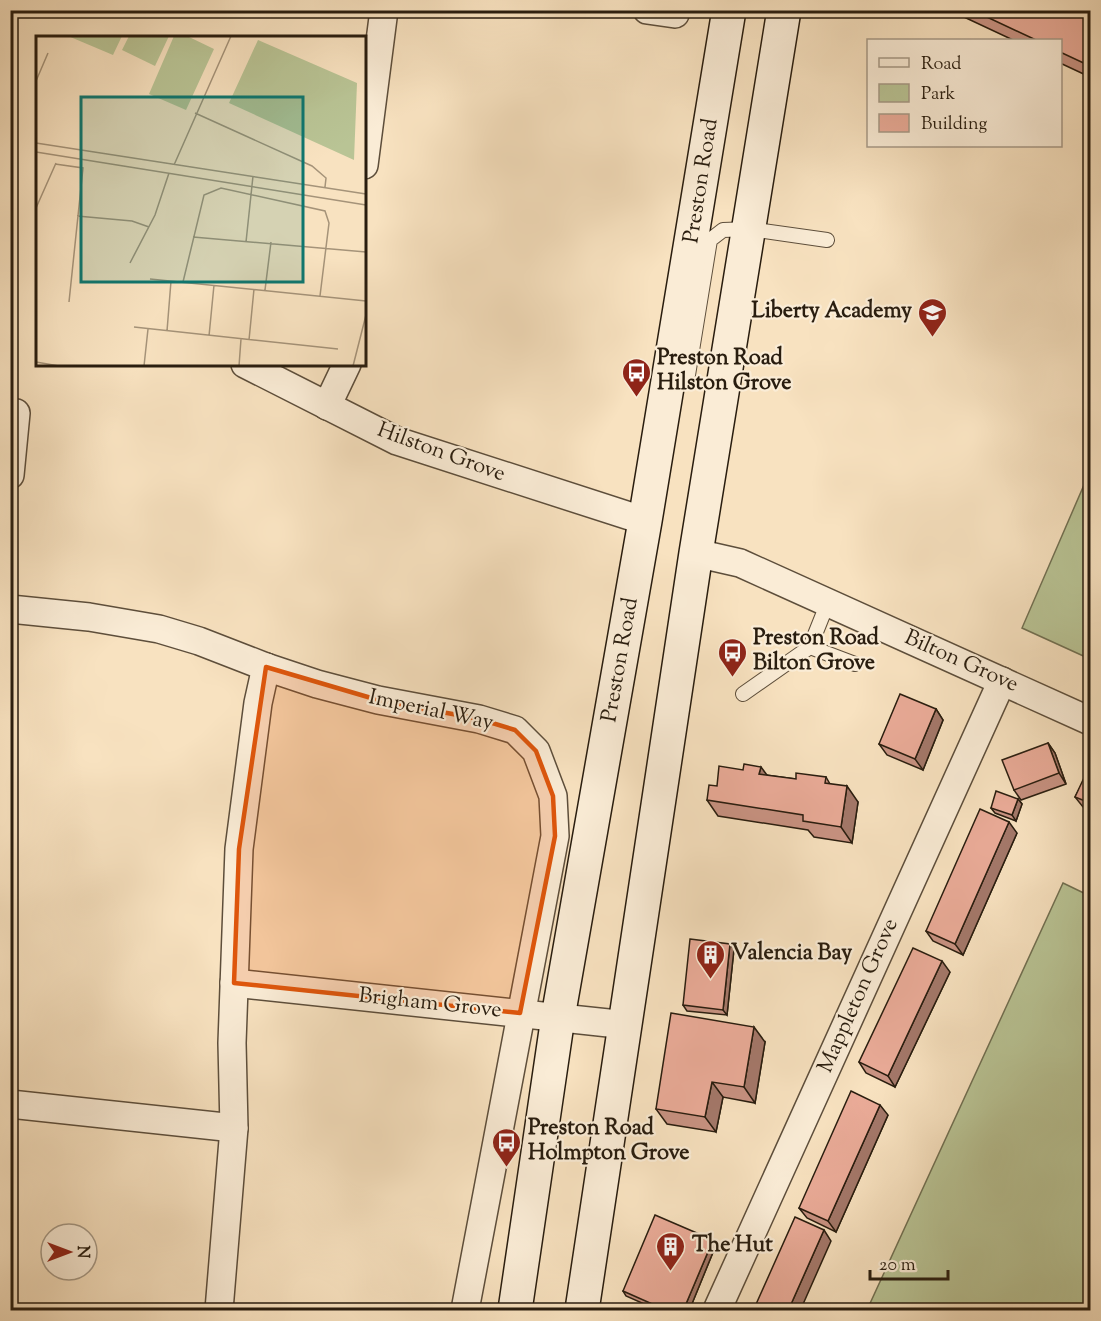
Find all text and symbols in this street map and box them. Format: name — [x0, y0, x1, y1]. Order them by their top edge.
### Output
inset map — [36, 36, 366, 366]
legend — [867, 39, 1062, 147]
text: Road — [921, 52, 961, 78]
text: Park — [921, 82, 956, 108]
text: Building — [921, 112, 987, 138]
street label: Preston Road — [676, 116, 728, 246]
place label: Liberty Academy — [751, 296, 912, 328]
school or university icon: Liberty Academy — [917, 296, 949, 338]
place label: Preston Road Hilston Grove — [657, 343, 791, 400]
bus stop icon: Preston Road Hilston Grove — [620, 356, 652, 398]
street label: Hilston Grove — [372, 415, 510, 491]
street label: Preston Road — [594, 595, 648, 725]
place label: Preston Road Bilton Grove — [753, 623, 880, 680]
street label: Bilton Grove — [899, 623, 1023, 701]
bus stop icon: Preston Road Bilton Grove — [716, 636, 748, 678]
street label: Imperial Way — [366, 682, 497, 740]
street label: Mappleton Grove — [811, 914, 907, 1078]
building icon: Valencia Bay — [694, 938, 726, 980]
place label: Valencia Bay — [731, 938, 852, 970]
street label: Brigham Grove — [357, 981, 503, 1027]
place label: Preston Road Holmpton Grove — [528, 1113, 690, 1170]
bus stop icon: Preston Road Holmpton Grove — [491, 1126, 523, 1168]
north arrow — [39, 1222, 99, 1282]
building icon: The Hut — [655, 1230, 687, 1272]
place label: The Hut — [692, 1230, 773, 1262]
scale bar — [870, 1243, 948, 1281]
text: N — [70, 1246, 93, 1259]
text: 20 m — [879, 1253, 916, 1279]

